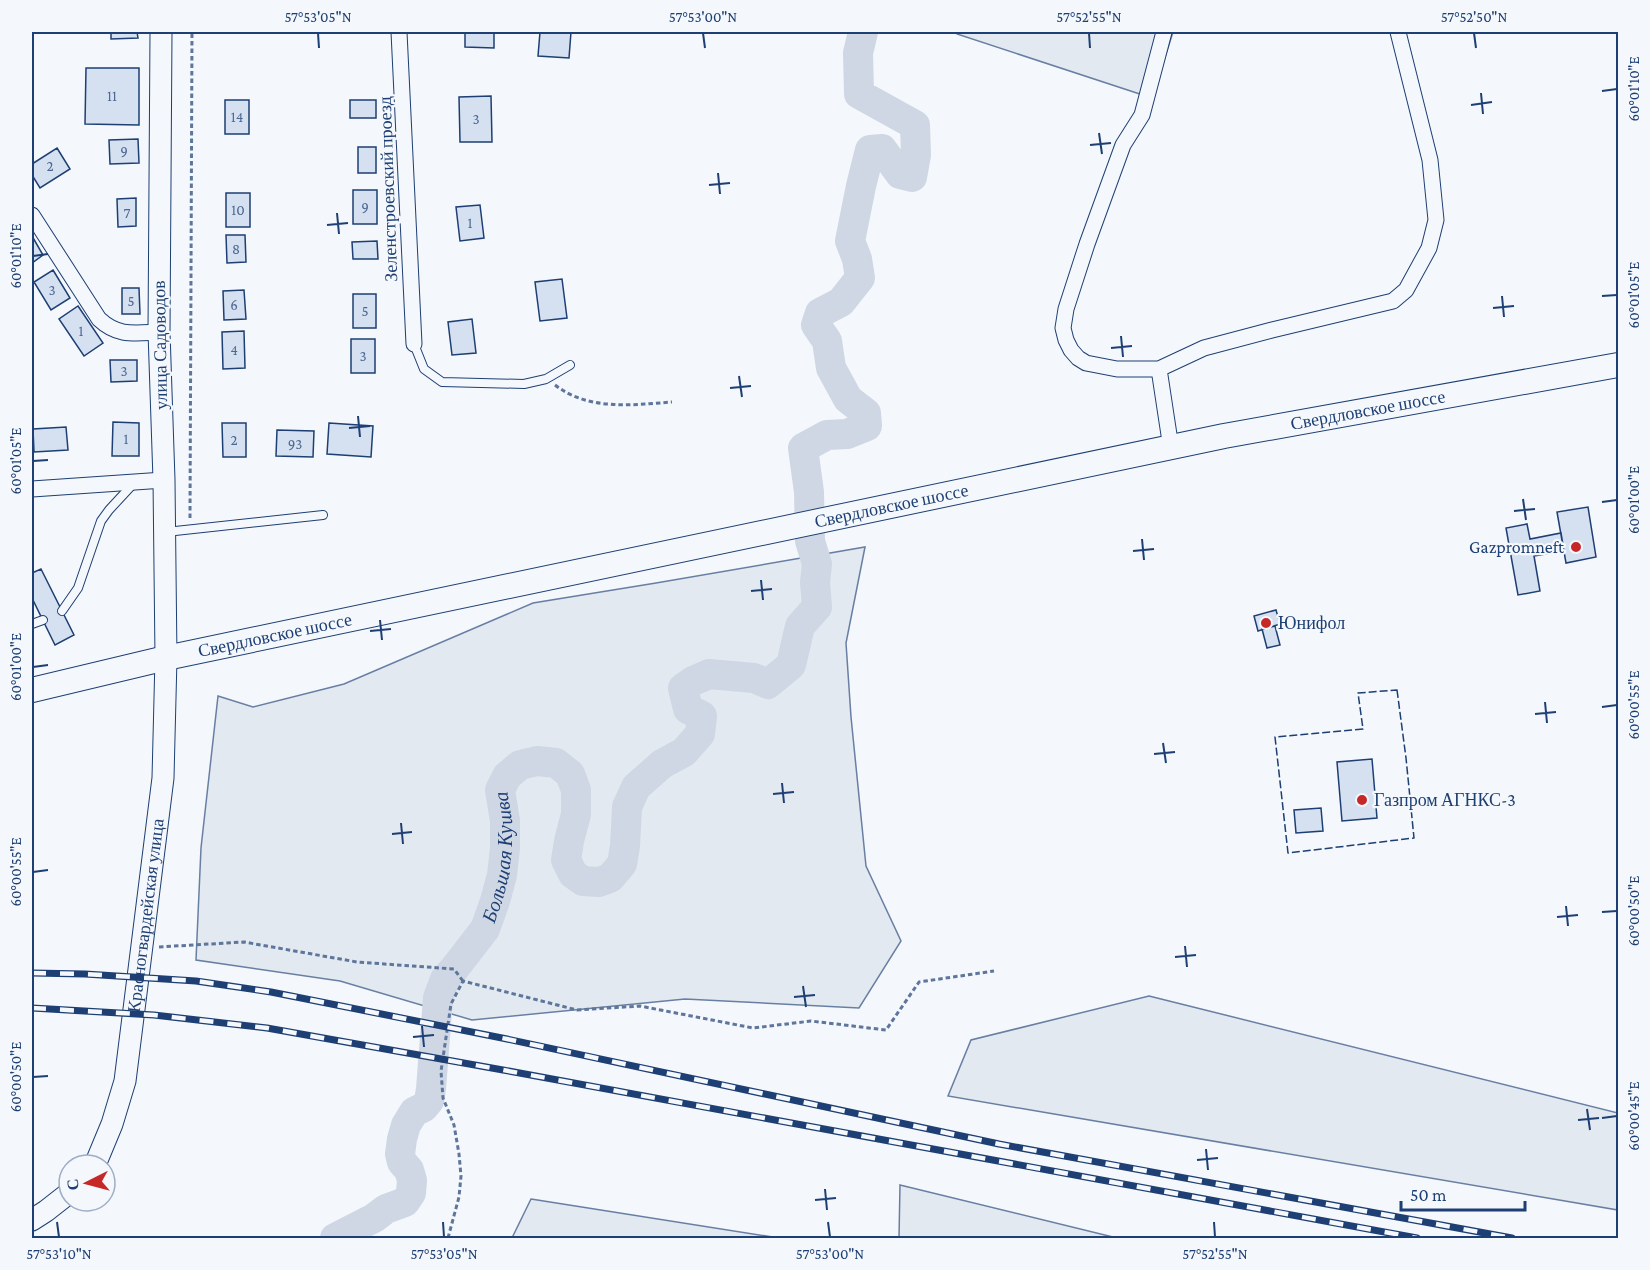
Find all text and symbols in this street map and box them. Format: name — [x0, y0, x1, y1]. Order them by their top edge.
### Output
text: 57°53'05"N — [284, 9, 352, 25]
text: 57°53'00"N — [669, 9, 737, 25]
text: 57°52'55"N — [1056, 9, 1122, 25]
text: 57°52'50"N — [1441, 9, 1507, 25]
text: 60°01'10"E — [1626, 56, 1642, 122]
house number: 11 — [107, 88, 117, 104]
street label: Зеленстроевский проезд — [375, 96, 401, 282]
house number: 14 — [231, 109, 243, 125]
house number: 3 — [472, 111, 480, 127]
house number: 9 — [120, 143, 128, 159]
house number: 2 — [46, 158, 54, 174]
house number: 9 — [361, 199, 369, 215]
house number: 10 — [231, 202, 245, 218]
house number: 7 — [124, 205, 131, 221]
house number: 1 — [468, 215, 473, 231]
text: 60°01'10"E — [8, 223, 24, 289]
house number: 8 — [232, 241, 240, 257]
text: 60°01'05"E — [1626, 262, 1642, 328]
street label: улица Садоводов — [149, 280, 171, 410]
house number: 3 — [48, 282, 56, 298]
house number: 5 — [127, 293, 135, 309]
house number: 6 — [230, 297, 238, 313]
house number: 5 — [361, 303, 369, 319]
house number: 1 — [79, 323, 84, 339]
house number: 4 — [230, 342, 238, 358]
house number: 3 — [359, 348, 367, 364]
house number: 3 — [120, 363, 128, 379]
street label: Свердловское шоссе — [1289, 386, 1447, 434]
text: 60°01'05"E — [8, 428, 24, 494]
house number: 1 — [124, 431, 129, 447]
house number: 2 — [230, 432, 238, 448]
house number: 93 — [288, 436, 302, 452]
text: 60°01'00"E — [1626, 466, 1642, 534]
street label: Свердловское шоссе — [813, 480, 970, 532]
place label: Gazpromneft — [1469, 537, 1565, 557]
marker: Gazpromneft — [1569, 540, 1583, 554]
street label: Свердловское шоссе — [196, 609, 354, 661]
place label: Юнифол — [1278, 613, 1345, 633]
marker: Юнифол — [1259, 616, 1273, 630]
text: 60°01'00"E — [8, 633, 24, 701]
text: 60°00'55"E — [1626, 670, 1642, 740]
water label: Большая Кушва — [477, 790, 517, 926]
place label: Газпром АГНКС-3 — [1374, 790, 1516, 810]
marker: Газпром АГНКС-3 — [1355, 793, 1369, 807]
street label: Красногвардейская улица — [124, 817, 168, 1014]
text: 60°00'55"E — [8, 837, 24, 907]
text: 60°00'50"E — [1626, 876, 1642, 946]
text: 60°00'50"E — [8, 1042, 24, 1112]
text: 60°00'45"E — [1626, 1081, 1642, 1151]
north arrow — [57, 1153, 117, 1213]
scale bar — [1401, 1174, 1526, 1212]
text: С — [64, 1178, 82, 1191]
text: 50 m — [1410, 1185, 1447, 1205]
text: 57°53'10"N — [26, 1246, 92, 1262]
text: 57°53'05"N — [410, 1246, 478, 1262]
text: 57°53'00"N — [796, 1246, 864, 1262]
text: 57°52'55"N — [1182, 1246, 1248, 1262]

